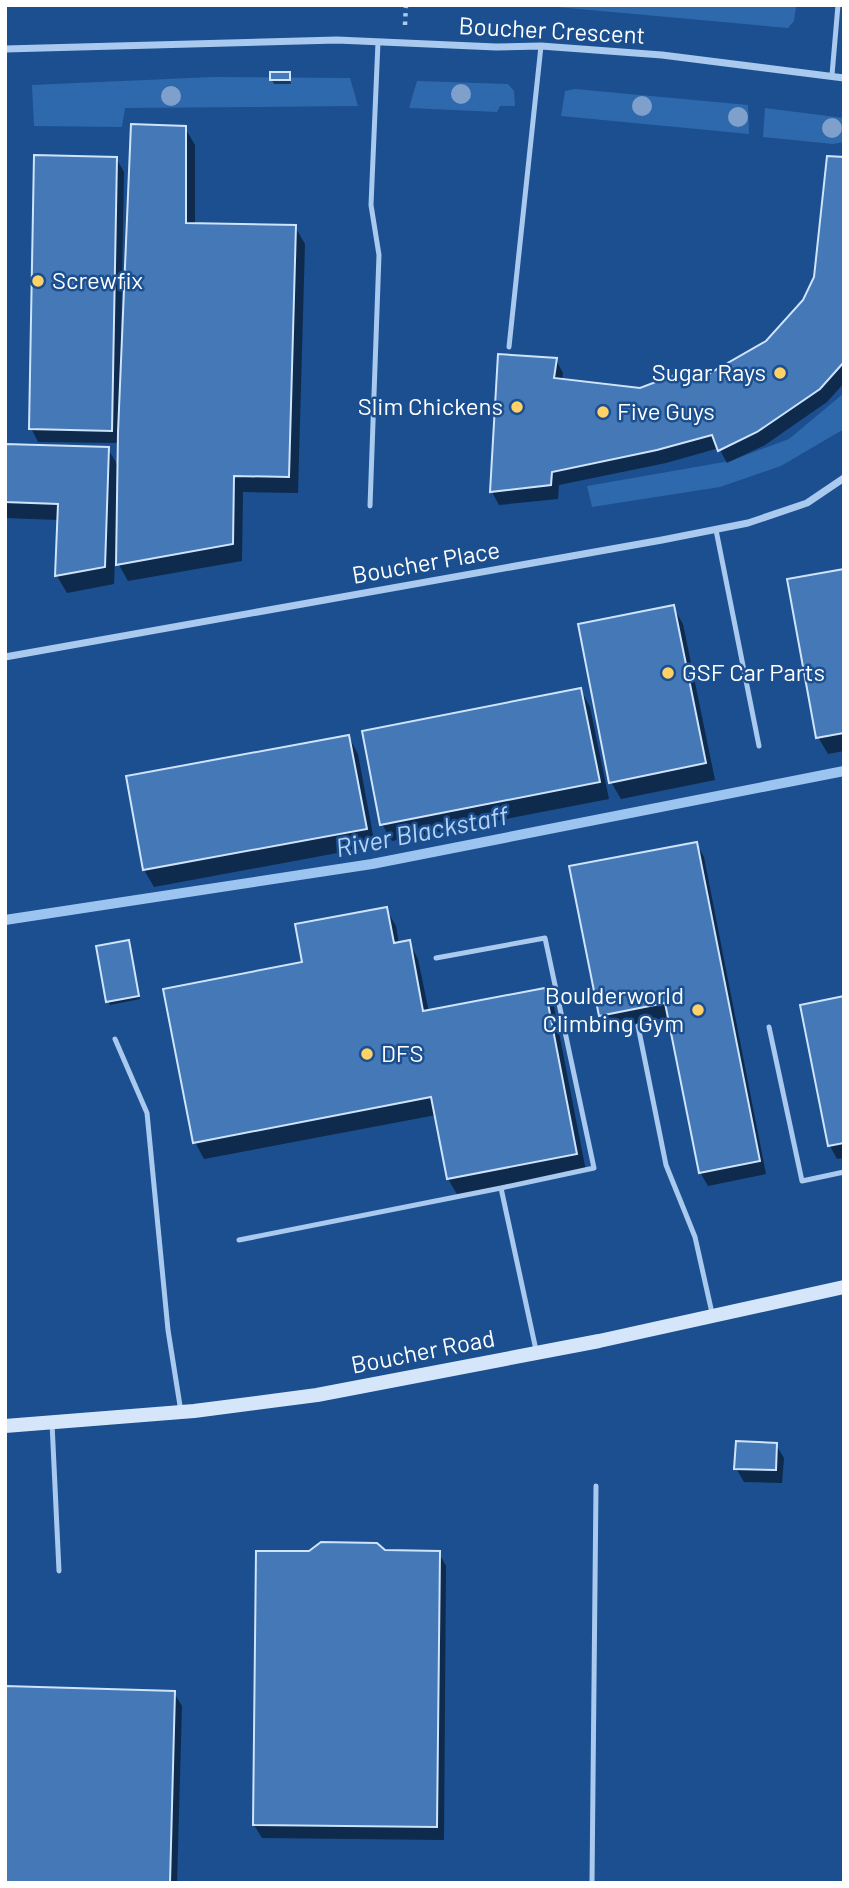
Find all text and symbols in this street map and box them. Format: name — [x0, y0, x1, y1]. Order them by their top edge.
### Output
street label: Boucher Crescent — [458, 10, 646, 49]
place label: Screwfix — [52, 265, 143, 294]
marker: Screwfix — [30, 273, 46, 289]
place label: Sugar Rays — [652, 357, 766, 386]
marker: Sugar Rays — [772, 365, 788, 381]
place label: Slim Chickens — [358, 391, 503, 420]
place label: Five Guys — [617, 396, 715, 425]
marker: Slim Chickens — [509, 399, 525, 415]
marker: Five Guys — [595, 404, 611, 420]
street label: Boucher Place — [349, 534, 502, 589]
place label: GSF Car Parts — [682, 657, 825, 686]
marker: GSF Car Parts — [660, 665, 676, 681]
water label: River Blackstaff — [333, 798, 512, 862]
place label: Boulderworld Climbing Gym — [543, 980, 684, 1037]
marker: Boulderworld Climbing Gym — [690, 1002, 706, 1018]
place label: DFS — [381, 1038, 423, 1067]
marker: DFS — [359, 1046, 375, 1062]
street label: Boucher Road — [348, 1322, 497, 1379]

